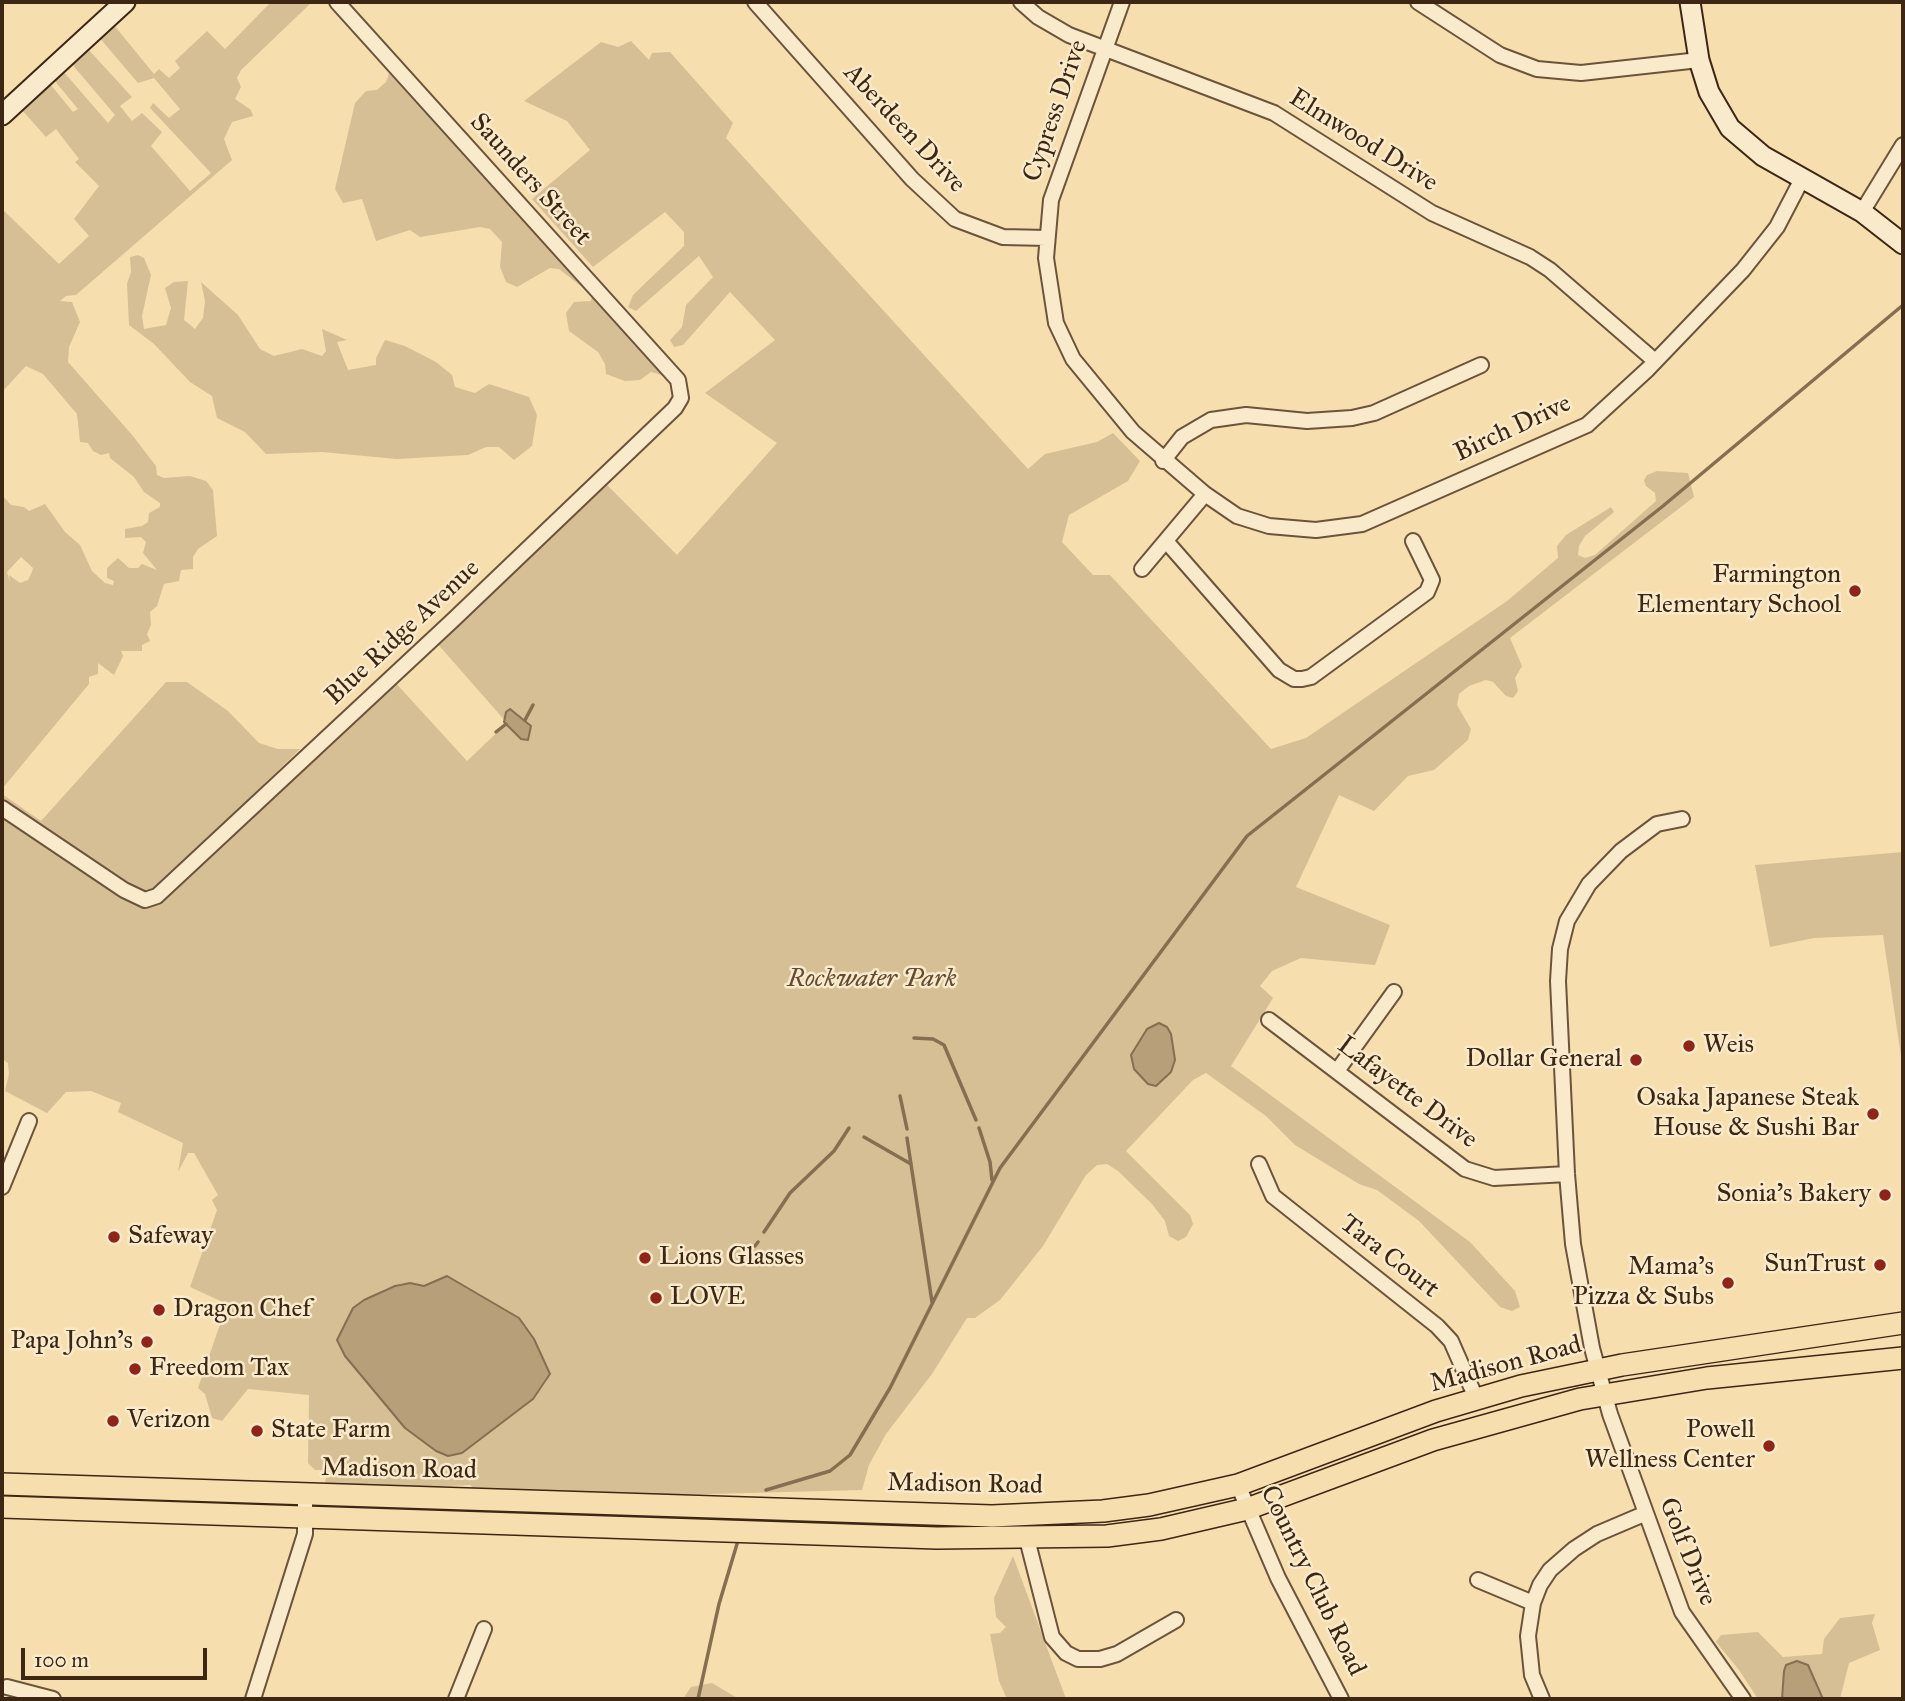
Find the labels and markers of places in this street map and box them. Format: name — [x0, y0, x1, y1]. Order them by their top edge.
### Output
place label: Farmington Elementary School — [1637, 560, 1841, 622]
marker: Farmington Elementary School — [1847, 583, 1863, 599]
place label: Weis — [1703, 1030, 1754, 1062]
marker: Weis — [1681, 1038, 1697, 1054]
place label: Dollar General — [1465, 1044, 1622, 1076]
marker: Dollar General — [1628, 1052, 1644, 1068]
place label: Osaka Japanese Steak House & Sushi Bar — [1636, 1083, 1859, 1144]
marker: Osaka Japanese Steak House & Sushi Bar — [1865, 1106, 1881, 1122]
place label: Sonia's Bakery — [1716, 1179, 1871, 1211]
marker: Sonia's Bakery — [1877, 1187, 1893, 1203]
place label: Safeway — [128, 1221, 213, 1253]
marker: Safeway — [106, 1229, 122, 1245]
place label: Lions Glasses — [659, 1242, 804, 1274]
place label: SunTrust — [1764, 1249, 1866, 1281]
marker: Lions Glasses — [637, 1250, 653, 1266]
place label: Mama's Pizza & Subs — [1573, 1252, 1714, 1314]
marker: SunTrust — [1872, 1257, 1888, 1273]
marker: Mama's Pizza & Subs — [1720, 1275, 1736, 1291]
place label: LOVE — [670, 1282, 745, 1314]
marker: LOVE — [648, 1290, 664, 1306]
place label: Dragon Chef — [173, 1294, 311, 1326]
marker: Dragon Chef — [151, 1302, 167, 1318]
place label: Papa John's — [11, 1326, 133, 1358]
marker: Papa John's — [139, 1334, 155, 1350]
place label: Freedom Tax — [149, 1353, 289, 1385]
marker: Freedom Tax — [127, 1361, 143, 1377]
place label: Verizon — [127, 1405, 210, 1437]
marker: Verizon — [105, 1413, 121, 1429]
place label: State Farm — [271, 1415, 391, 1447]
place label: Powell Wellness Center — [1585, 1415, 1755, 1476]
marker: State Farm — [249, 1423, 265, 1439]
marker: Powell Wellness Center — [1761, 1438, 1777, 1454]

